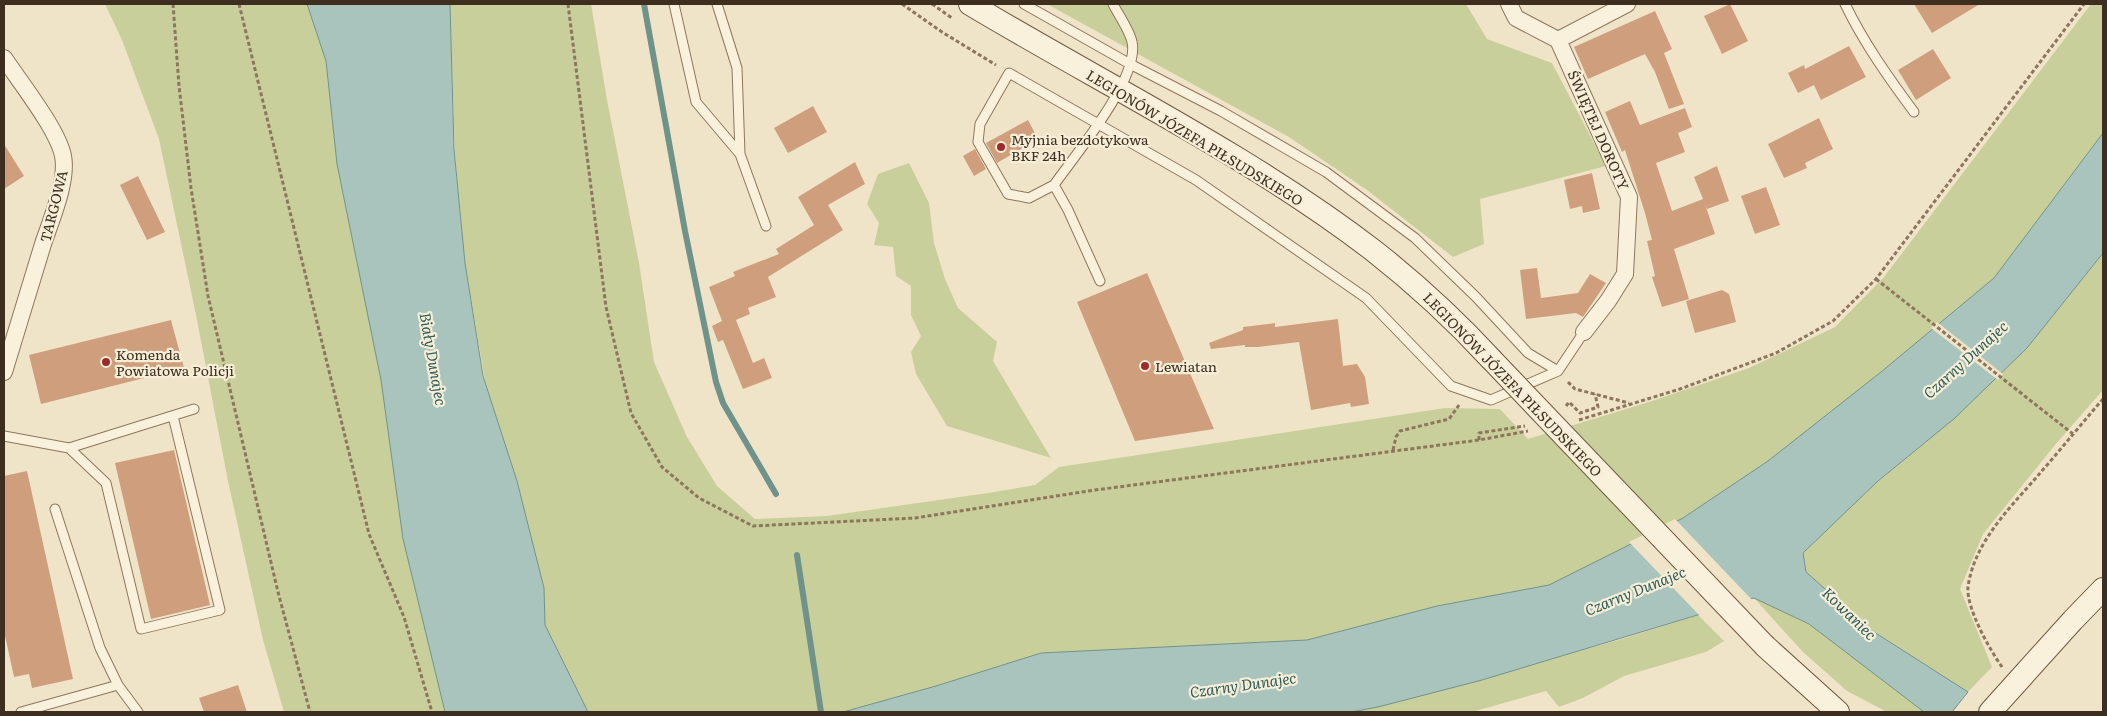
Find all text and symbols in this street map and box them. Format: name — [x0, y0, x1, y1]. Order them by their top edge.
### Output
street label: LEGIONÓW JÓZEFA PIŁSUDSKIEGO — [1083, 64, 1307, 210]
street label: ŚWIĘTEJ DOROTY — [1564, 67, 1634, 193]
place label: Myjnia bezdotykowa BKF 24h — [1011, 129, 1149, 165]
marker: Myjnia bezdotykowa BKF 24h — [995, 141, 1007, 153]
street label: TARGOWA — [34, 167, 72, 244]
street label: LEGIONÓW JÓZEFA PIŁSUDSKIEGO — [1419, 287, 1607, 481]
water label: Biały Dunajec — [414, 311, 454, 407]
water label: Czarny Dunajec — [1917, 315, 2013, 403]
place label: Komenda Powiatowa Policji — [116, 344, 234, 380]
marker: Komenda Powiatowa Policji — [100, 356, 112, 368]
place label: Lewiatan — [1155, 356, 1217, 376]
marker: Lewiatan — [1139, 360, 1151, 372]
water label: Czarny Dunajec — [1581, 559, 1689, 621]
water label: Kowaniec — [1818, 581, 1882, 645]
water label: Czarny Dunajec — [1188, 665, 1298, 703]

